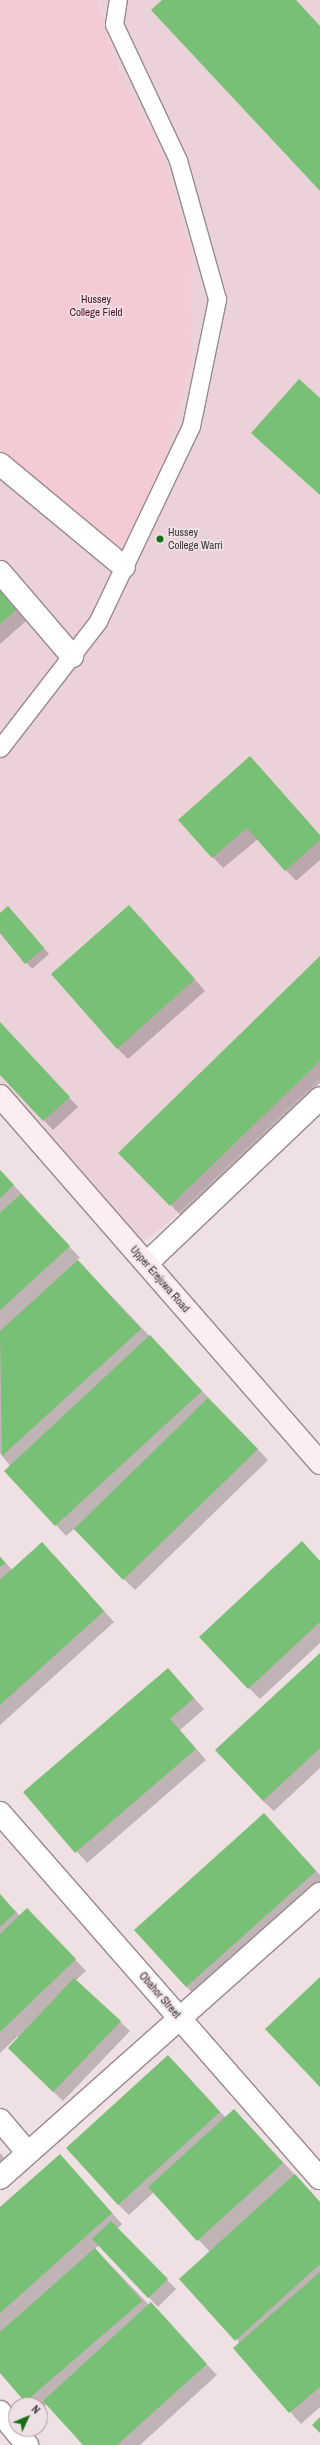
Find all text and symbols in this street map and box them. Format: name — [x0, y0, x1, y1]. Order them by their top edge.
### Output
park label: Hussey College Field — [69, 293, 123, 319]
place label: Hussey College Warri — [168, 526, 223, 552]
marker: Hussey College Warri — [155, 534, 165, 544]
street label: Upper Erejuwa Road — [128, 1243, 192, 1315]
street label: Obahor Street — [136, 1969, 184, 2021]
north arrow — [8, 2397, 48, 2437]
text: N — [29, 2402, 43, 2417]

